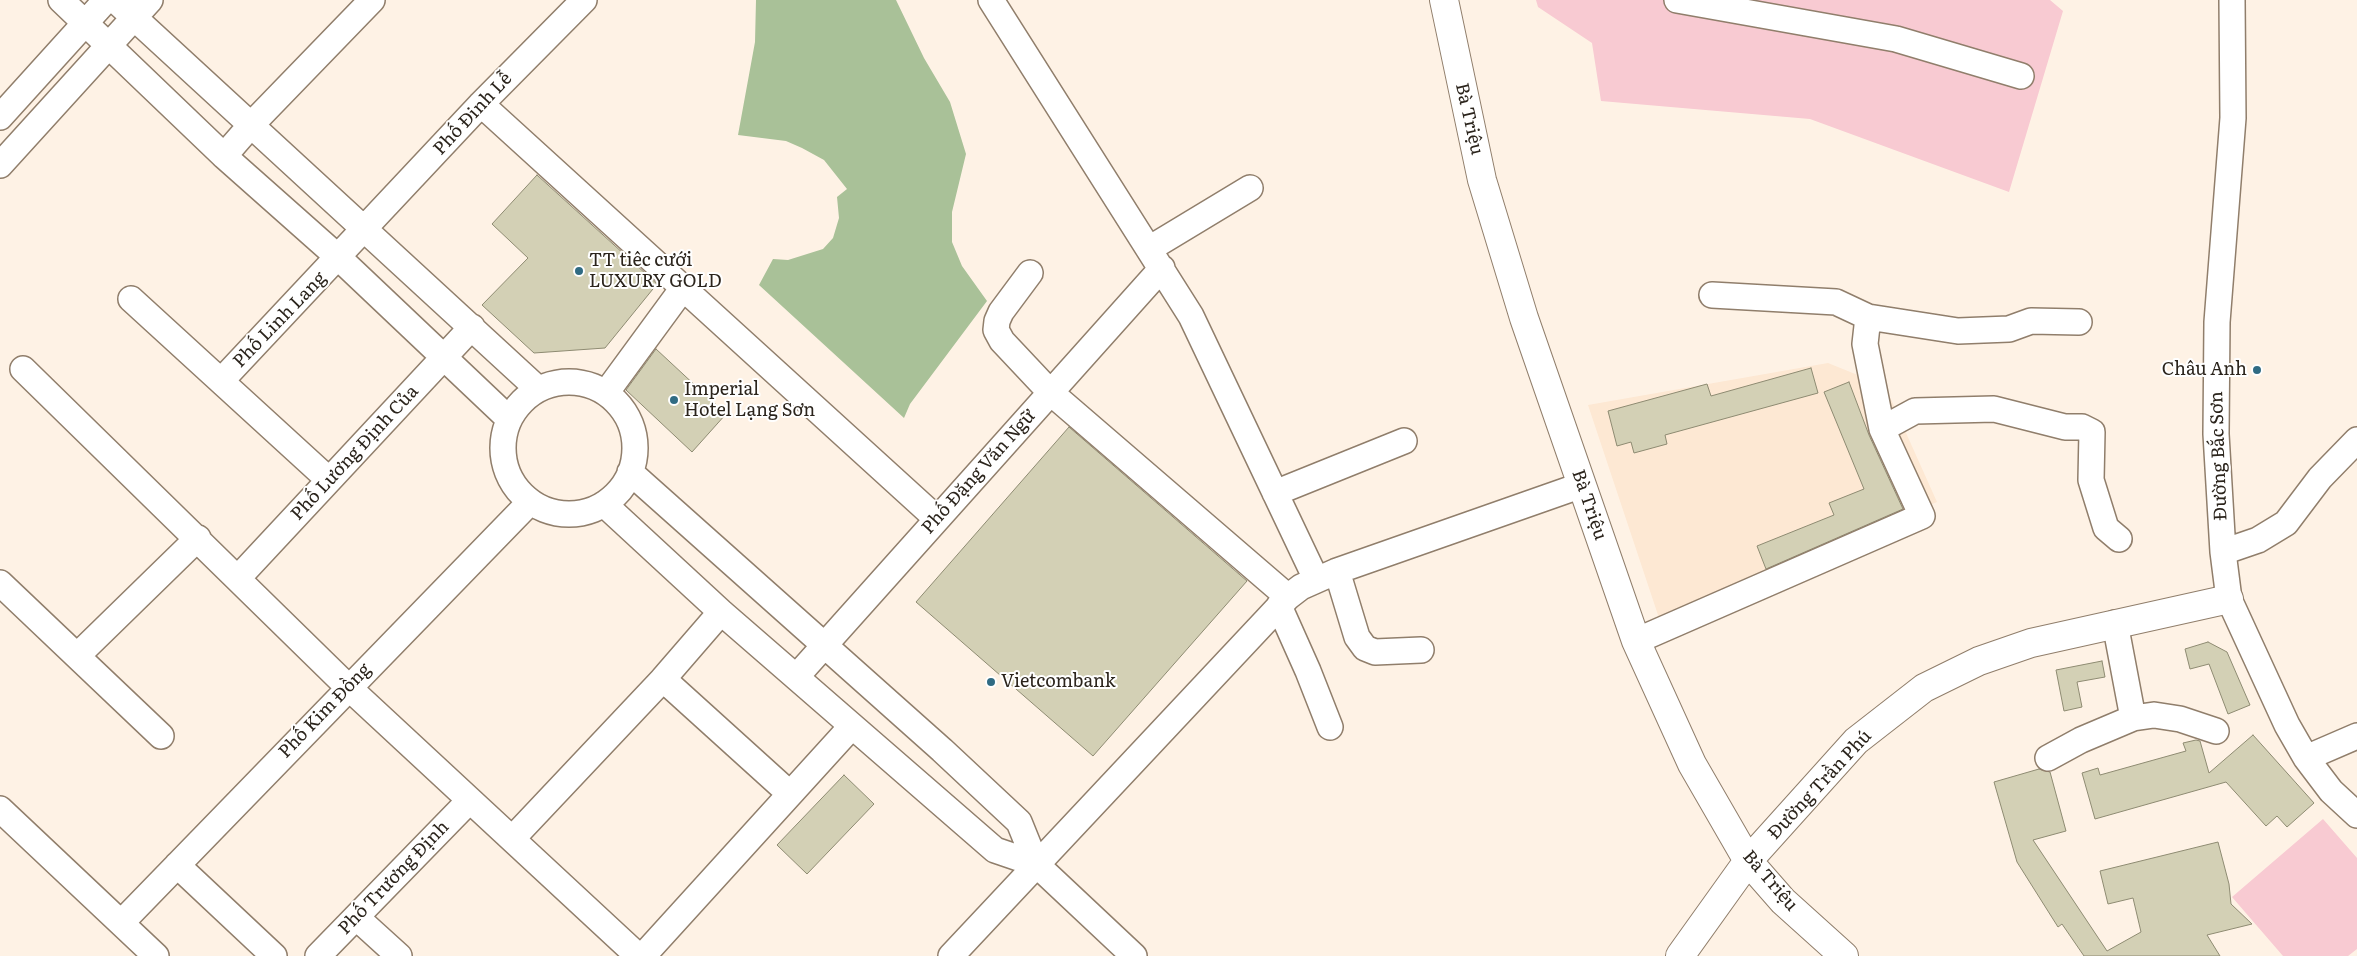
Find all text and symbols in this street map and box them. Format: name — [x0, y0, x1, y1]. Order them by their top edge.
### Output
street label: Phố Đinh Lễ — [429, 68, 517, 160]
street label: Bà Triệu — [1450, 81, 1488, 157]
place label: TT tiêc cưới LUXURY GOLD — [589, 250, 722, 292]
marker: TT tiêc cưới LUXURY GOLD — [573, 265, 585, 277]
street label: Phố Linh Lang — [229, 268, 331, 372]
place label: Châu Anh — [2162, 359, 2247, 381]
marker: Châu Anh — [2251, 364, 2263, 376]
place label: Imperial Hotel Lạng Sơn — [684, 379, 815, 422]
street label: Phố Lương Định Của — [287, 381, 423, 525]
street label: Đường Bắc Sơn — [2206, 391, 2232, 521]
marker: Imperial Hotel Lạng Sơn — [668, 394, 680, 406]
street label: Phố Đặng Văn Ngữ — [918, 405, 1040, 539]
street label: Bà Triệu — [1567, 467, 1611, 543]
street label: Phố Kim Đồng — [274, 659, 376, 763]
place label: Vietcombank — [1001, 671, 1116, 693]
marker: Vietcombank — [985, 676, 997, 688]
street label: Đường Trần Phú — [1764, 726, 1876, 844]
street label: Phố Trương Định — [334, 817, 454, 939]
street label: Bà Triệu — [1738, 846, 1802, 916]

